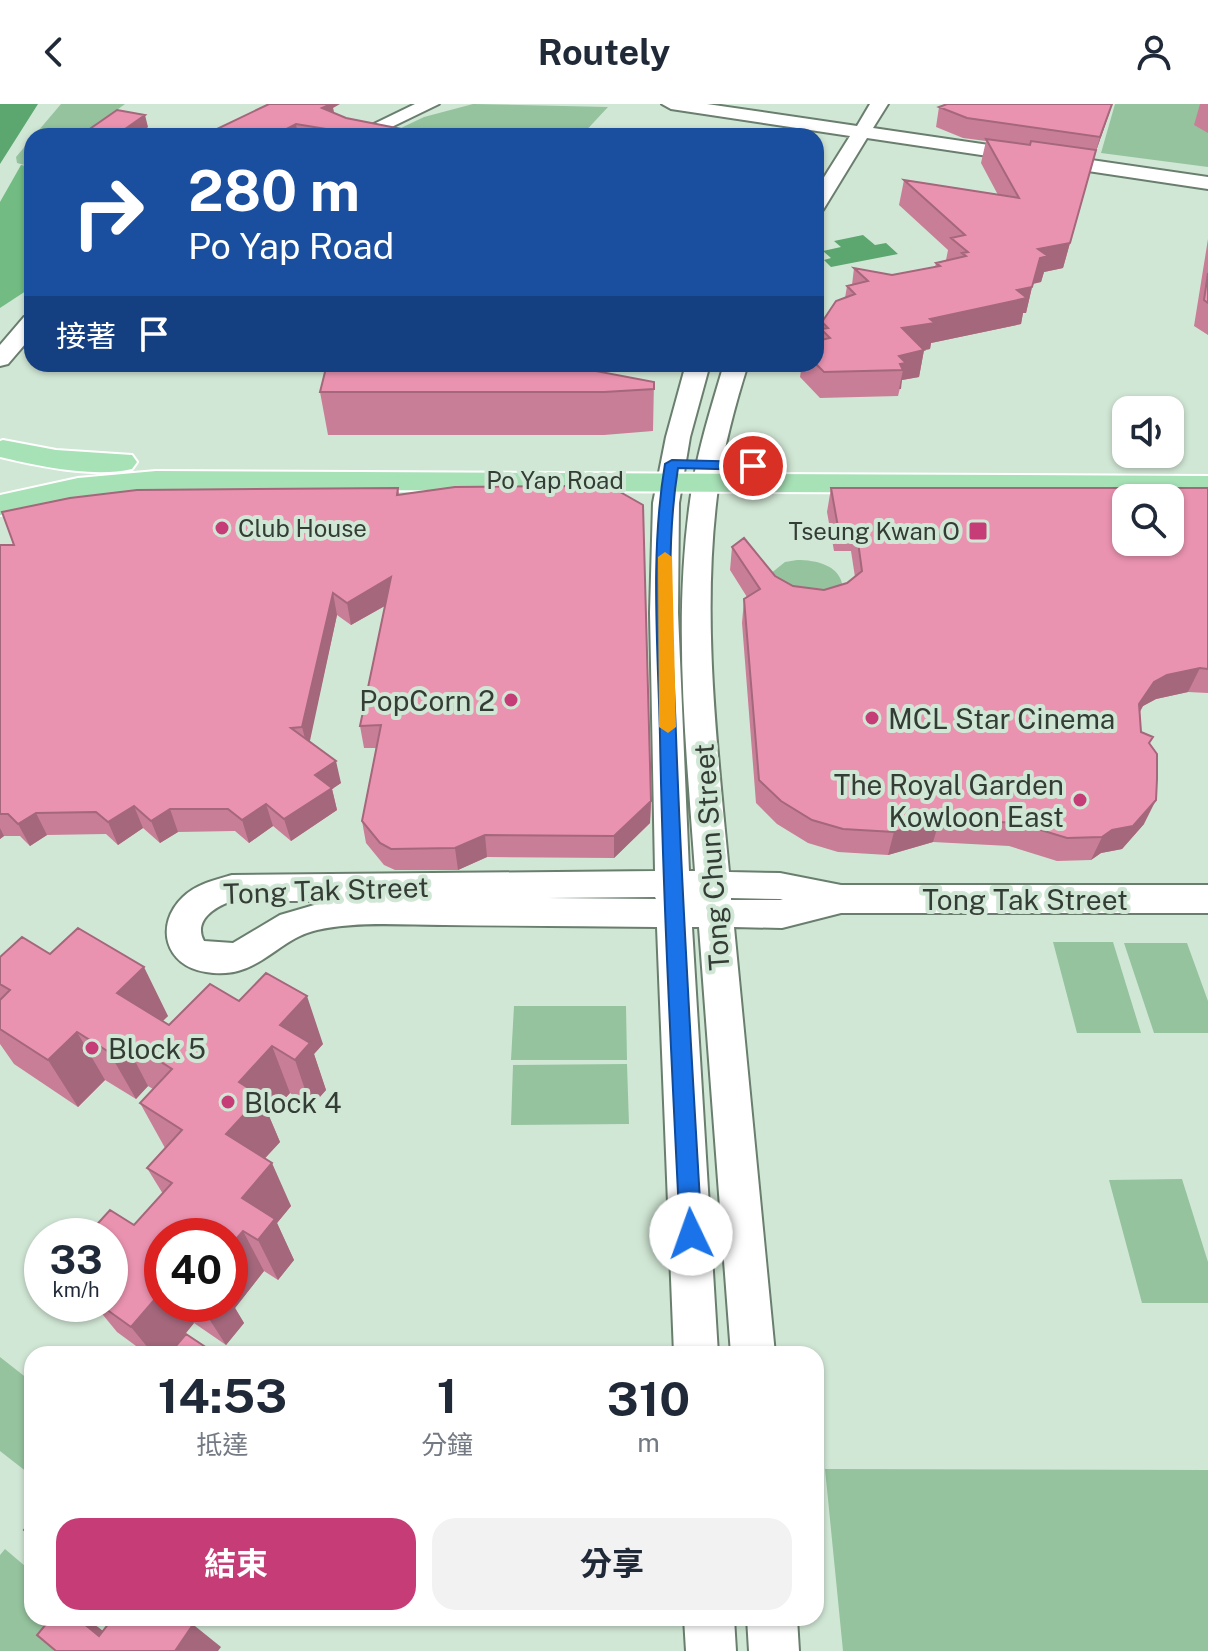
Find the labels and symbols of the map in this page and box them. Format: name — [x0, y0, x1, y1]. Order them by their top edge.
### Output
pin — [719, 432, 787, 500]
street label: Po Yap Road — [486, 466, 624, 494]
place label: Club House — [238, 514, 367, 542]
place label: Tseung Kwan O — [789, 517, 960, 545]
marker: Club House — [213, 519, 231, 537]
marker: Tseung Kwan O — [967, 520, 989, 542]
place label: PopCorn 2 — [359, 684, 495, 717]
marker: PopCorn 2 — [502, 691, 520, 709]
place label: MCL Star Cinema — [888, 702, 1115, 735]
marker: MCL Star Cinema — [863, 709, 881, 727]
street label: Tong Chun Street — [687, 742, 735, 972]
place label: The Royal Garden Kowloon East — [834, 768, 1064, 833]
marker: The Royal Garden Kowloon East — [1071, 791, 1089, 809]
street label: Tong Tak Street — [223, 870, 429, 910]
street label: Tong Tak Street — [922, 883, 1128, 916]
place label: Block 5 — [108, 1032, 206, 1065]
marker: Block 5 — [83, 1039, 101, 1057]
place label: Block 4 — [244, 1086, 342, 1119]
marker: Block 4 — [219, 1093, 237, 1111]
position arrow — [649, 1192, 733, 1276]
speed limit sign: 40 — [144, 1218, 248, 1322]

